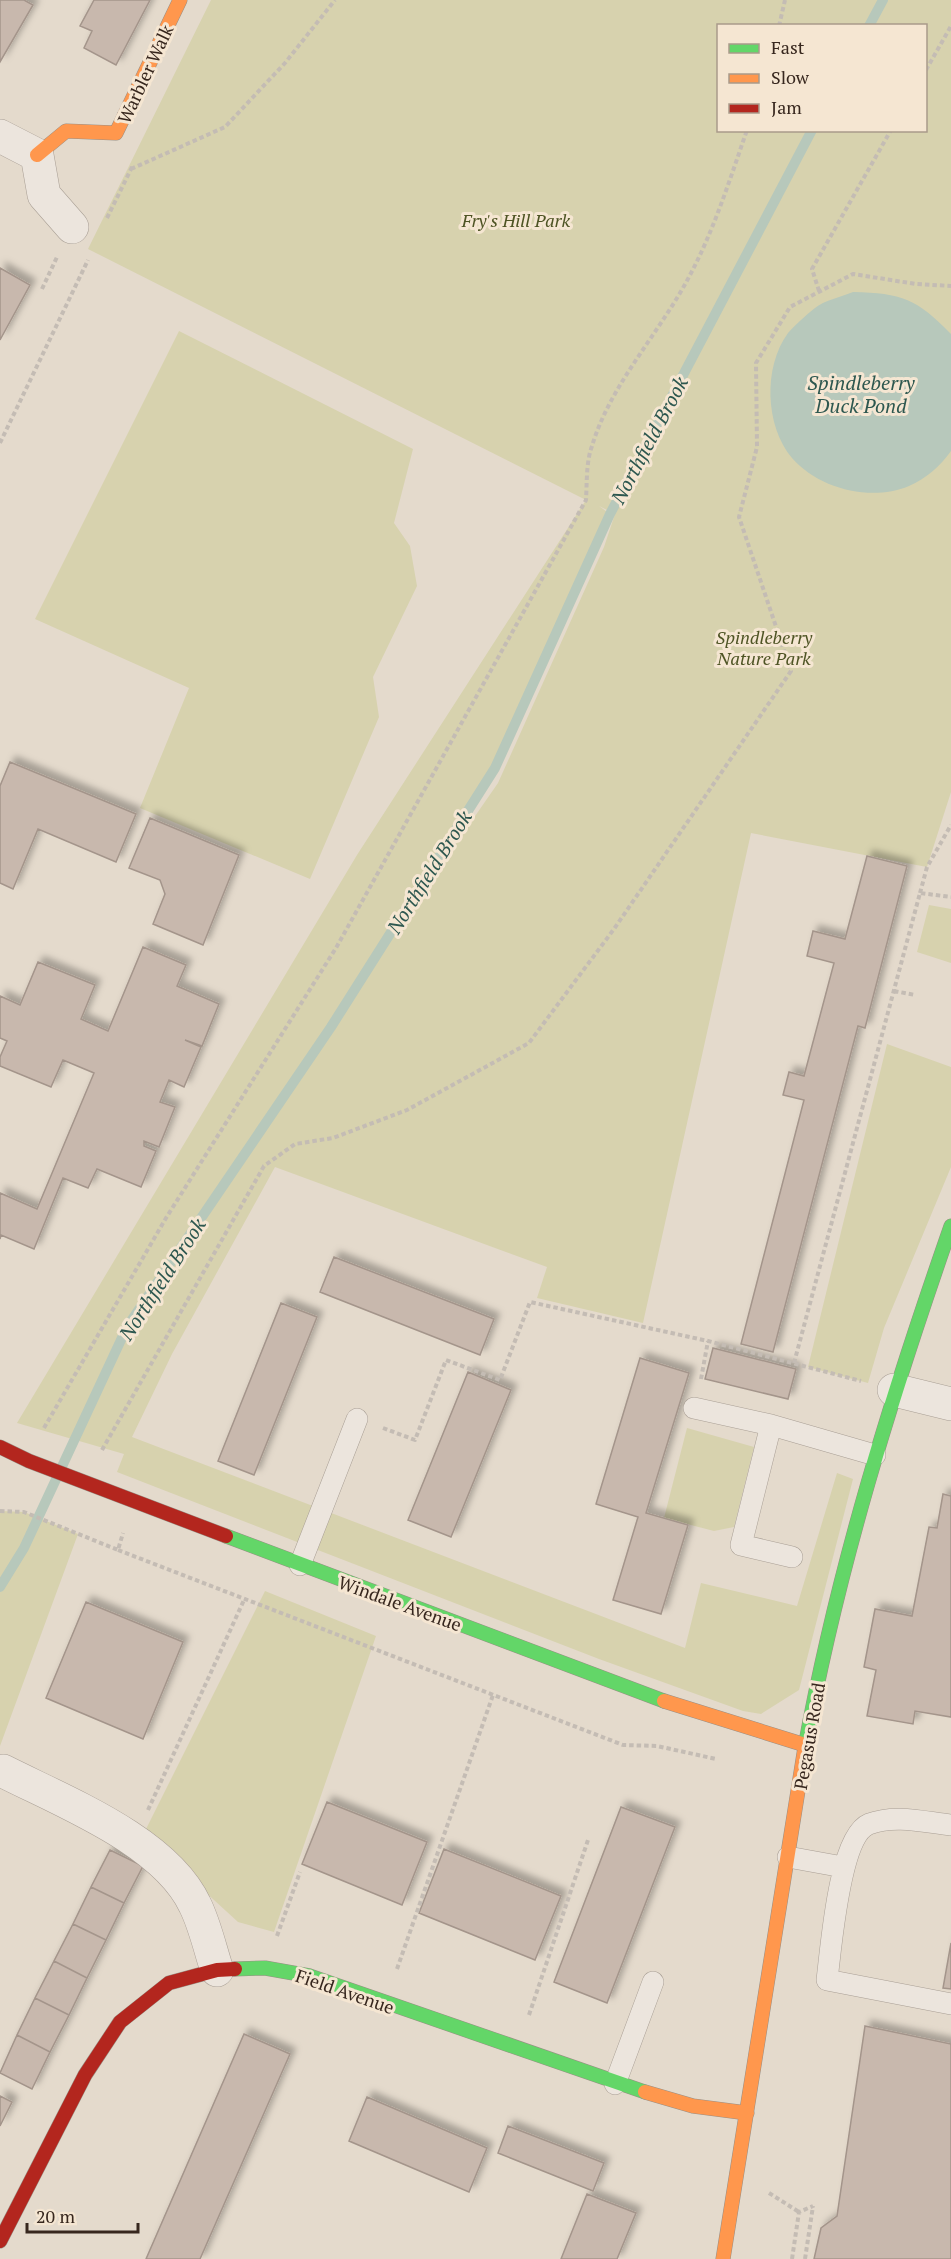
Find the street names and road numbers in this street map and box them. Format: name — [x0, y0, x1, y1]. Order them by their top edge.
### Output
street label: Warbler Walk — [112, 20, 179, 127]
street label: Windale Avenue — [335, 1570, 465, 1636]
street label: Pegasus Road — [788, 1681, 830, 1791]
street label: Field Avenue — [293, 1963, 397, 2019]

